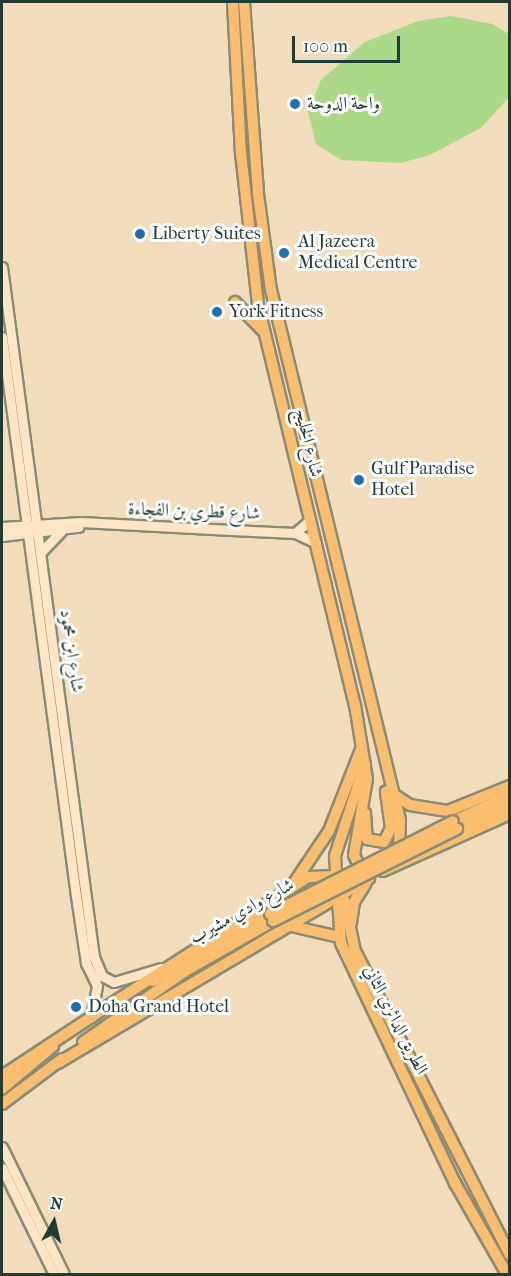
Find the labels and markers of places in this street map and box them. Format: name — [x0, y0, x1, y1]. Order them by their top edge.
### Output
place label: واحة الدوحة — [307, 93, 380, 115]
marker: واحة الدوحة — [288, 97, 302, 111]
place label: Liberty Suites — [152, 223, 261, 245]
marker: Liberty Suites — [133, 227, 147, 241]
place label: Al Jazeera Medical Centre — [298, 232, 417, 274]
marker: Al Jazeera Medical Centre — [275, 244, 293, 262]
place label: York Fitness — [229, 301, 323, 323]
marker: York Fitness — [210, 305, 224, 319]
place label: Gulf Paradise Hotel — [371, 459, 474, 502]
marker: Gulf Paradise Hotel — [352, 473, 366, 487]
place label: Doha Grand Hotel — [88, 996, 229, 1018]
marker: Doha Grand Hotel — [69, 1000, 83, 1014]

